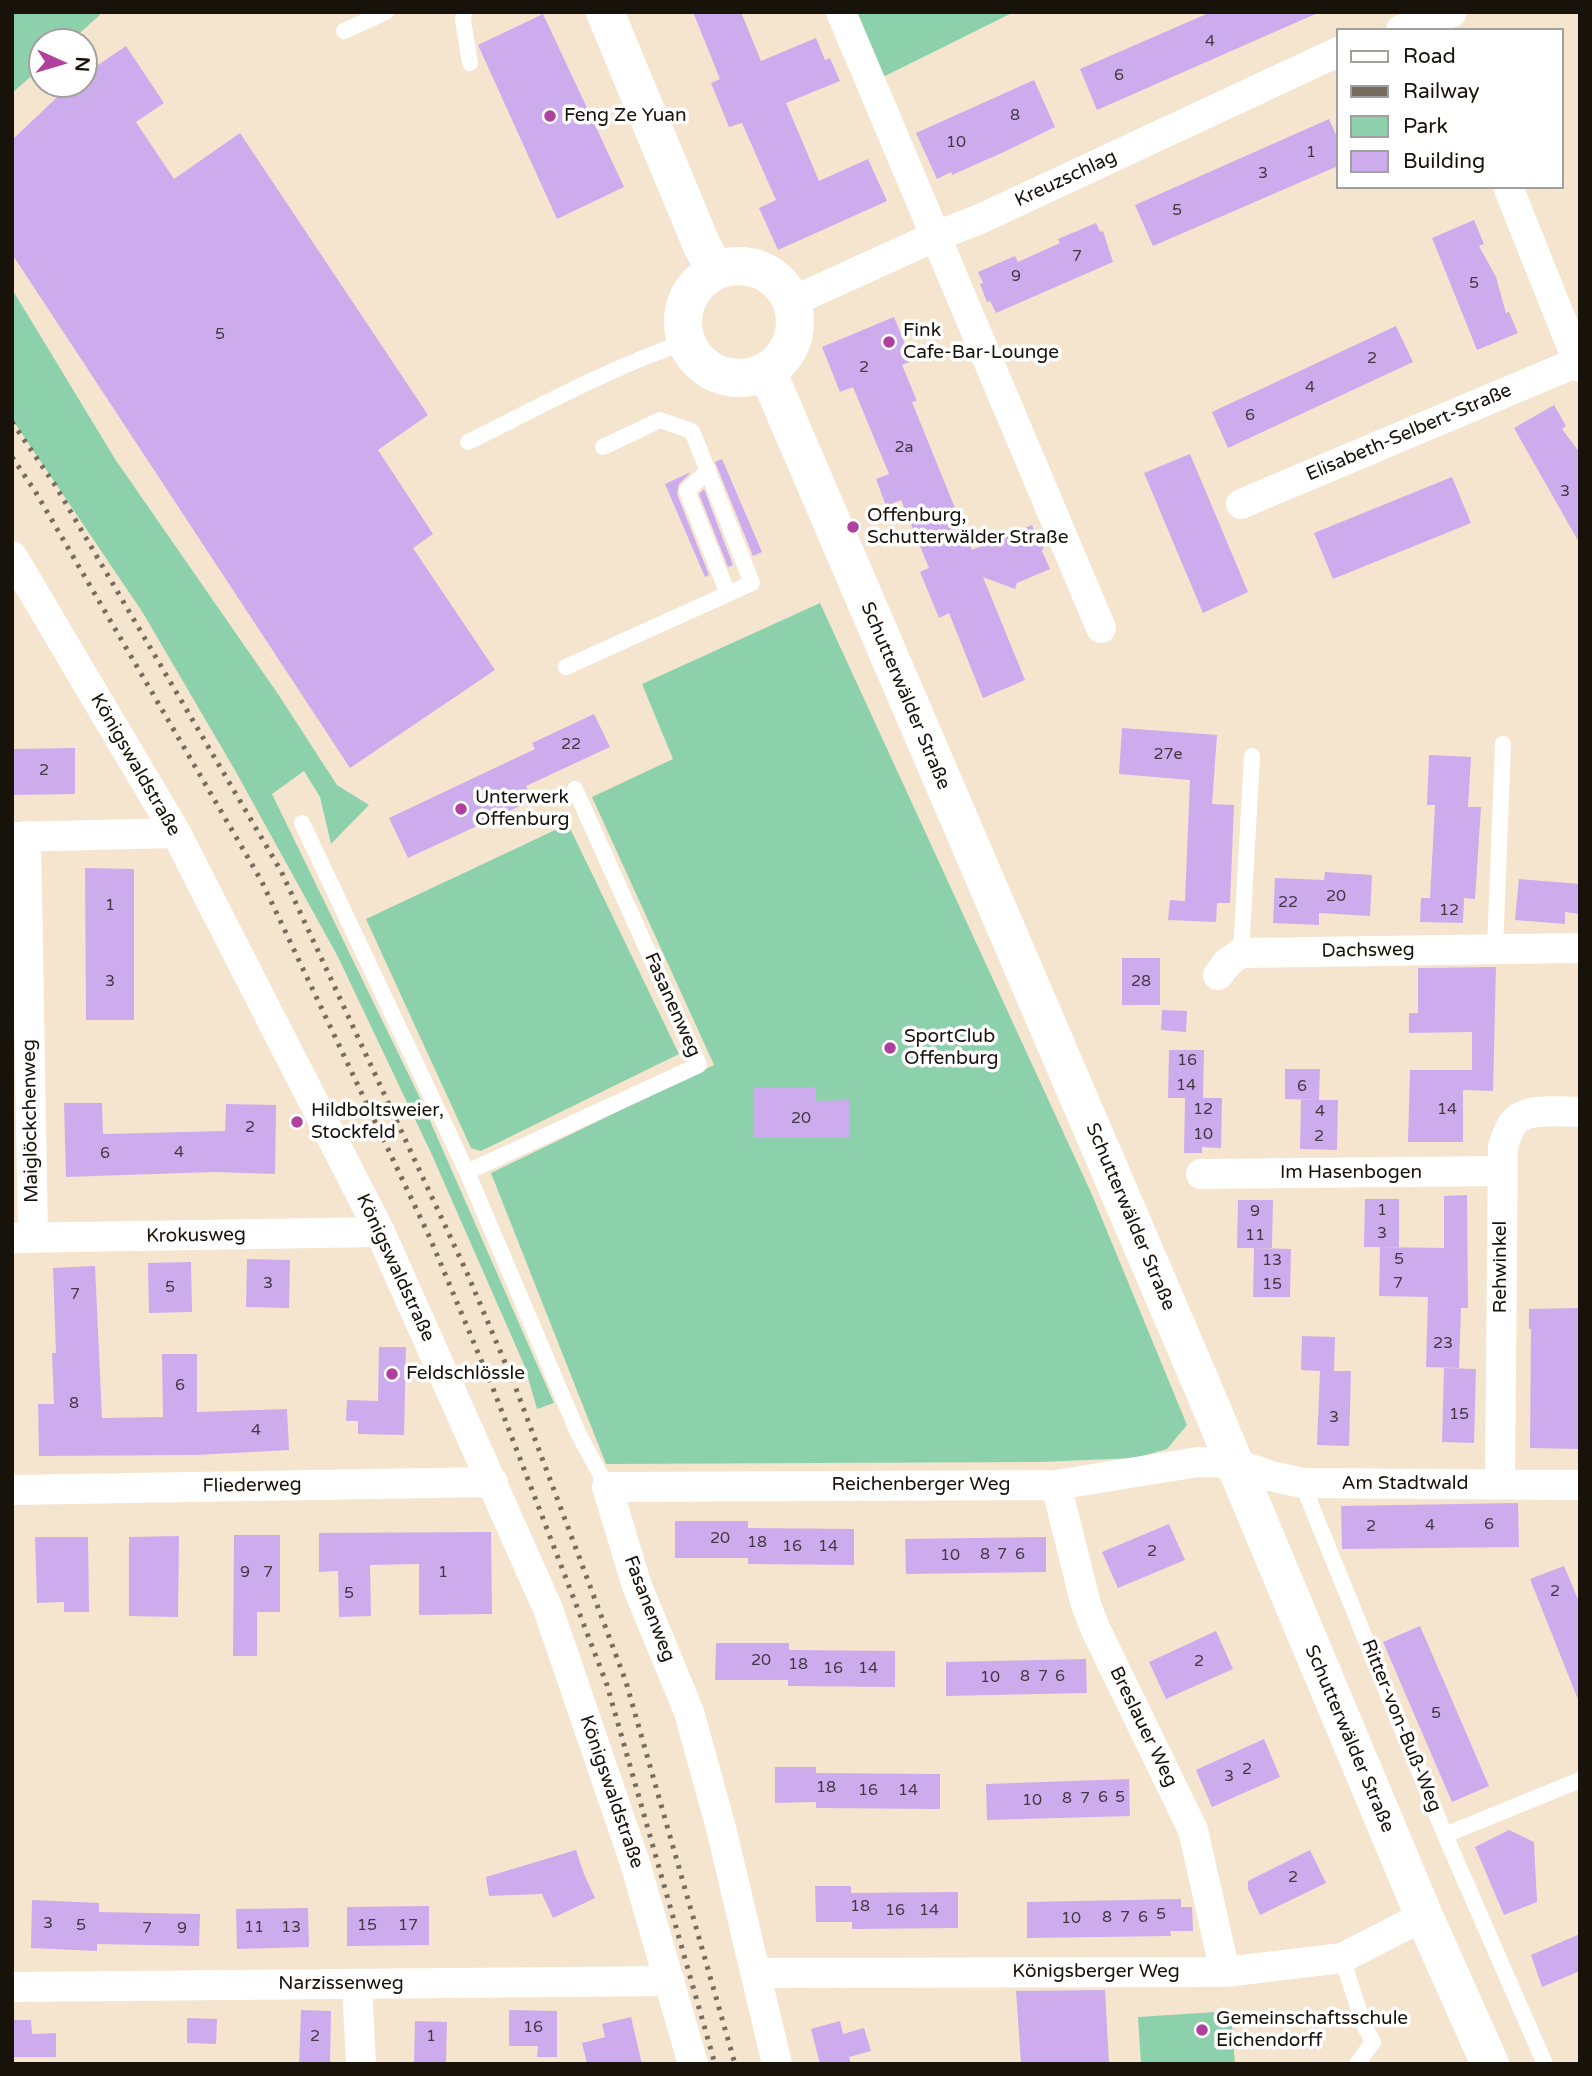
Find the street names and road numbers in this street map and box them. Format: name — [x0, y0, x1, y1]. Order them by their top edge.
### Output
street label: Kreuzschlag — [1011, 145, 1121, 213]
street label: Elisabeth-Selbert-Straße — [1303, 379, 1515, 487]
street label: Schutterwälder Straße — [855, 599, 955, 793]
street label: Königswaldstraße — [85, 690, 185, 840]
street label: Dachsweg — [1321, 939, 1415, 963]
street label: Fasanenweg — [639, 949, 705, 1061]
street label: Maiglöckchenweg — [18, 1039, 44, 1203]
street label: Schutterwälder Straße — [1080, 1120, 1180, 1314]
street label: Im Hasenbogen — [1280, 1162, 1422, 1184]
street label: Königswaldstraße — [351, 1190, 439, 1346]
street label: Rehwinkel — [1490, 1221, 1512, 1313]
street label: Krokusweg — [146, 1224, 246, 1248]
street label: Am Stadtwald — [1341, 1473, 1469, 1495]
street label: Fliederweg — [202, 1474, 302, 1498]
street label: Reichenberger Weg — [832, 1474, 1010, 1496]
street label: Fasanenweg — [618, 1553, 680, 1665]
street label: Ritter-von-Buß-Weg — [1356, 1636, 1446, 1816]
street label: Schutterwälder Straße — [1299, 1642, 1399, 1836]
street label: Breslauer Weg — [1104, 1663, 1182, 1791]
street label: Königswaldstraße — [574, 1712, 648, 1872]
street label: Königsberger Weg — [1012, 1961, 1180, 1983]
street label: Narzissenweg — [278, 1973, 404, 1995]

